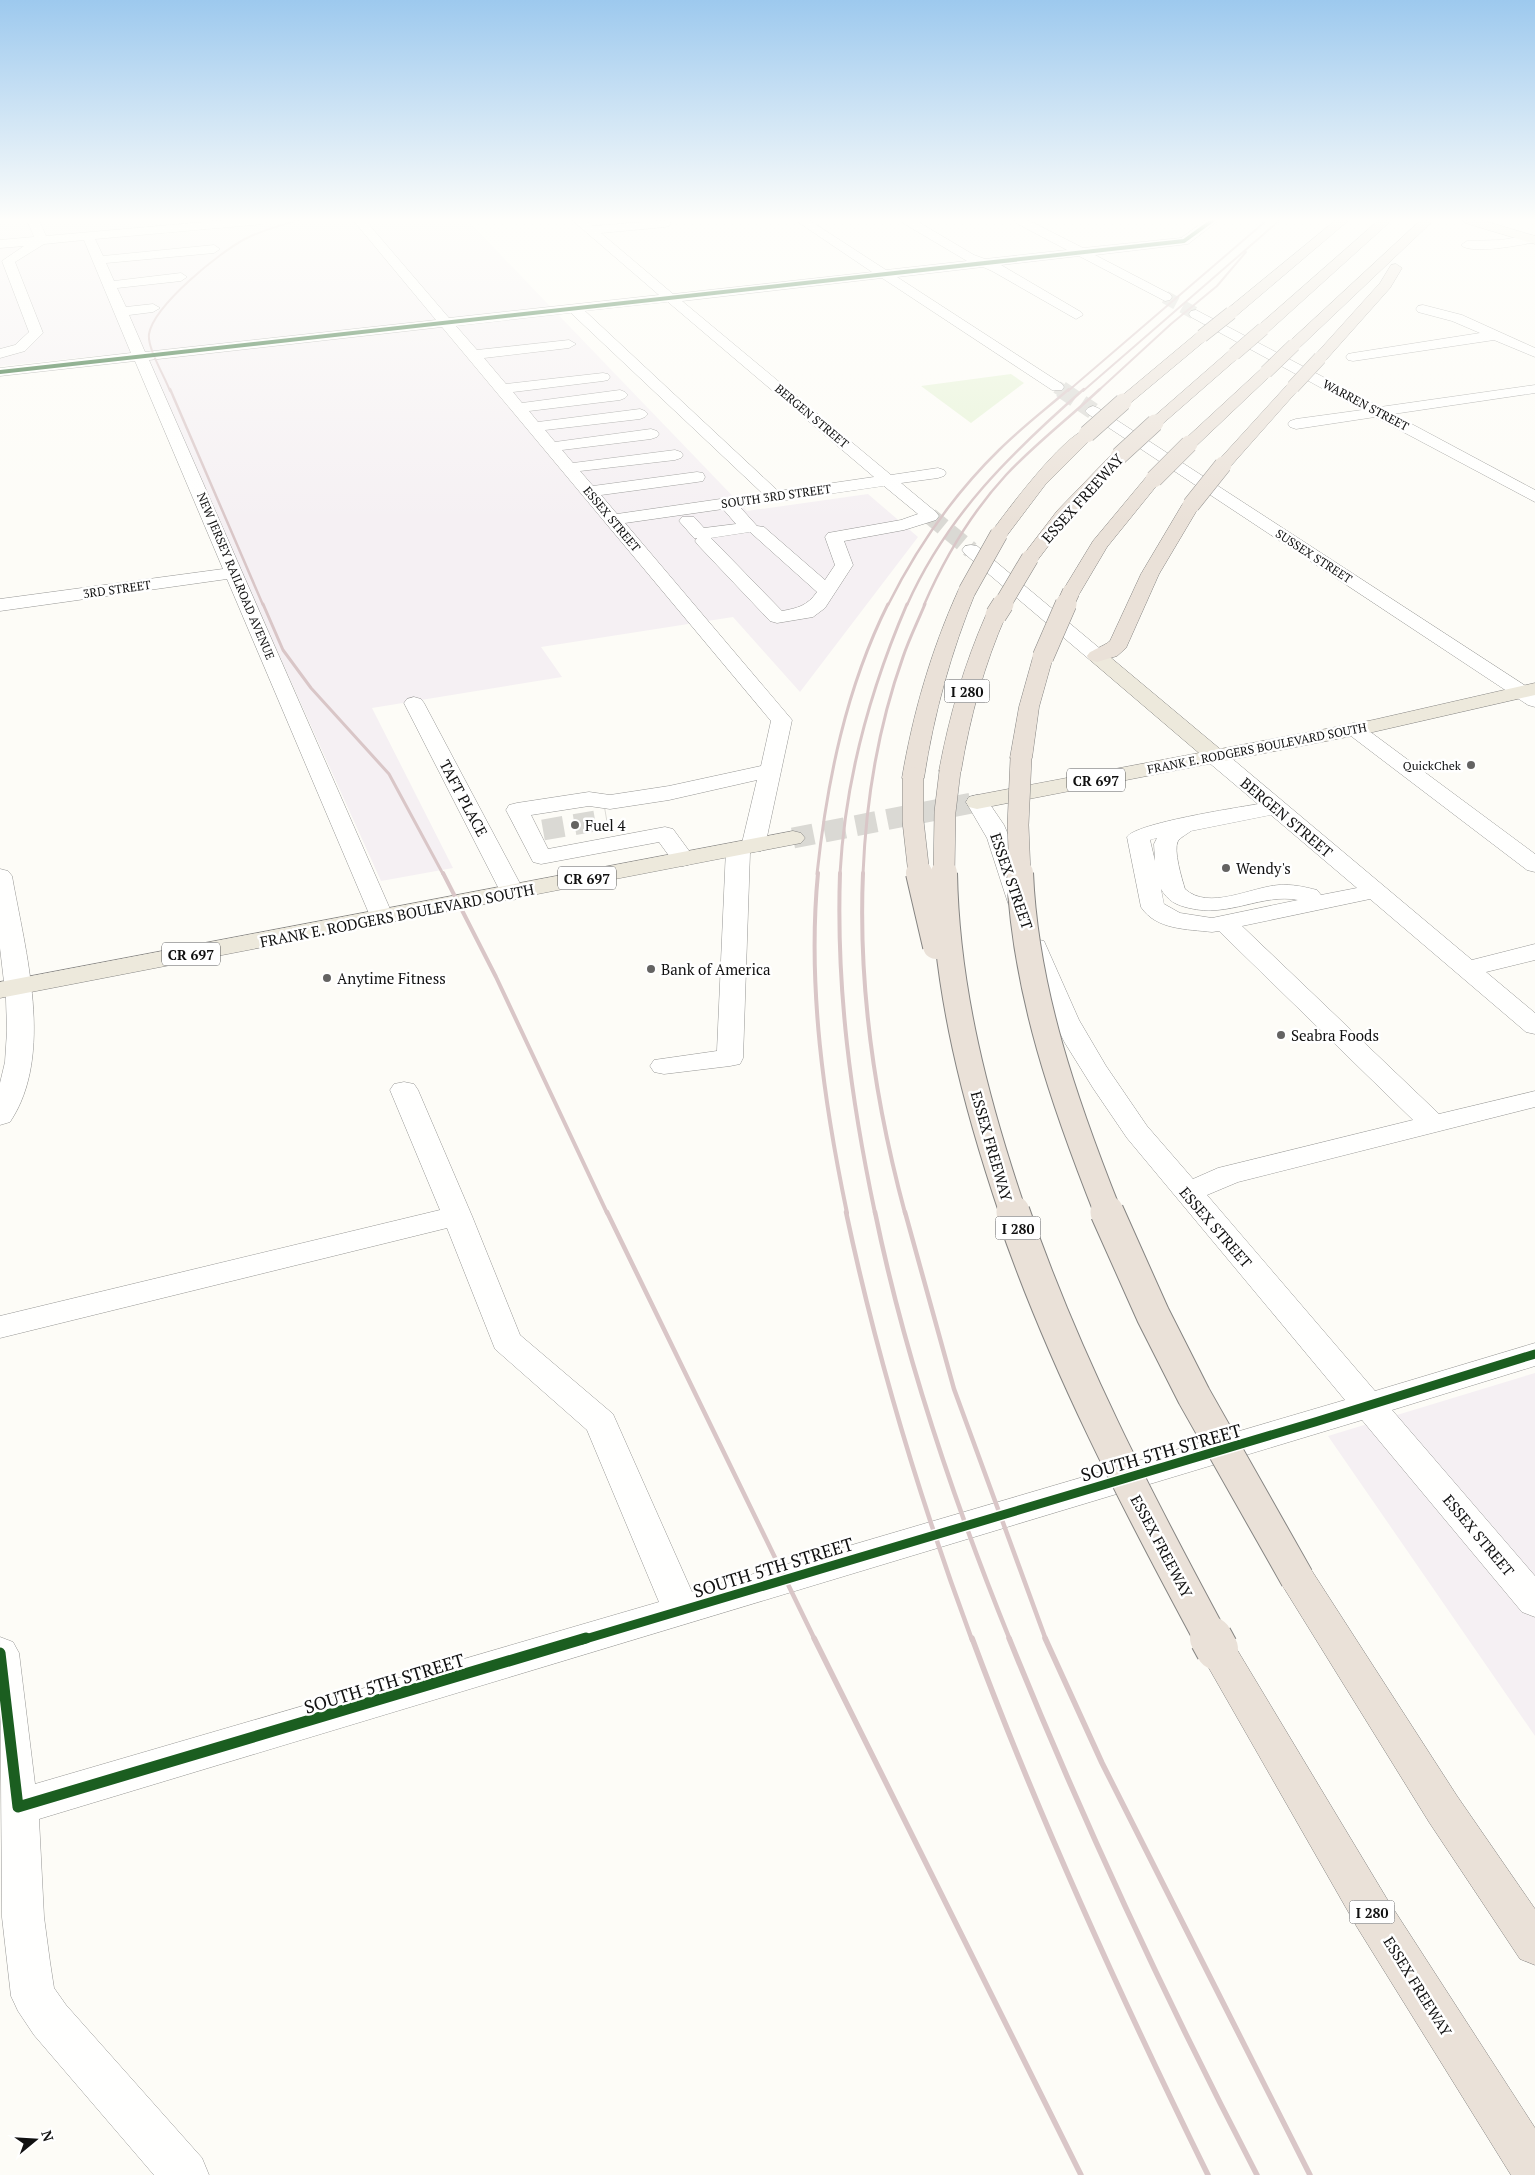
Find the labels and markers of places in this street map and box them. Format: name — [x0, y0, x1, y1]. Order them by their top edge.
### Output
place label: QuickChek — [1403, 758, 1462, 773]
marker: QuickChek — [1465, 759, 1477, 771]
place label: Fuel 4 — [585, 815, 625, 835]
marker: Fuel 4 — [569, 819, 581, 831]
place label: Wendy's — [1236, 858, 1291, 878]
marker: Wendy's — [1220, 862, 1232, 874]
place label: Bank of America — [661, 959, 771, 979]
marker: Bank of America — [645, 963, 657, 975]
place label: Anytime Fitness — [337, 968, 446, 988]
marker: Anytime Fitness — [321, 972, 333, 984]
place label: Seabra Foods — [1291, 1025, 1379, 1045]
marker: Seabra Foods — [1275, 1029, 1287, 1041]

